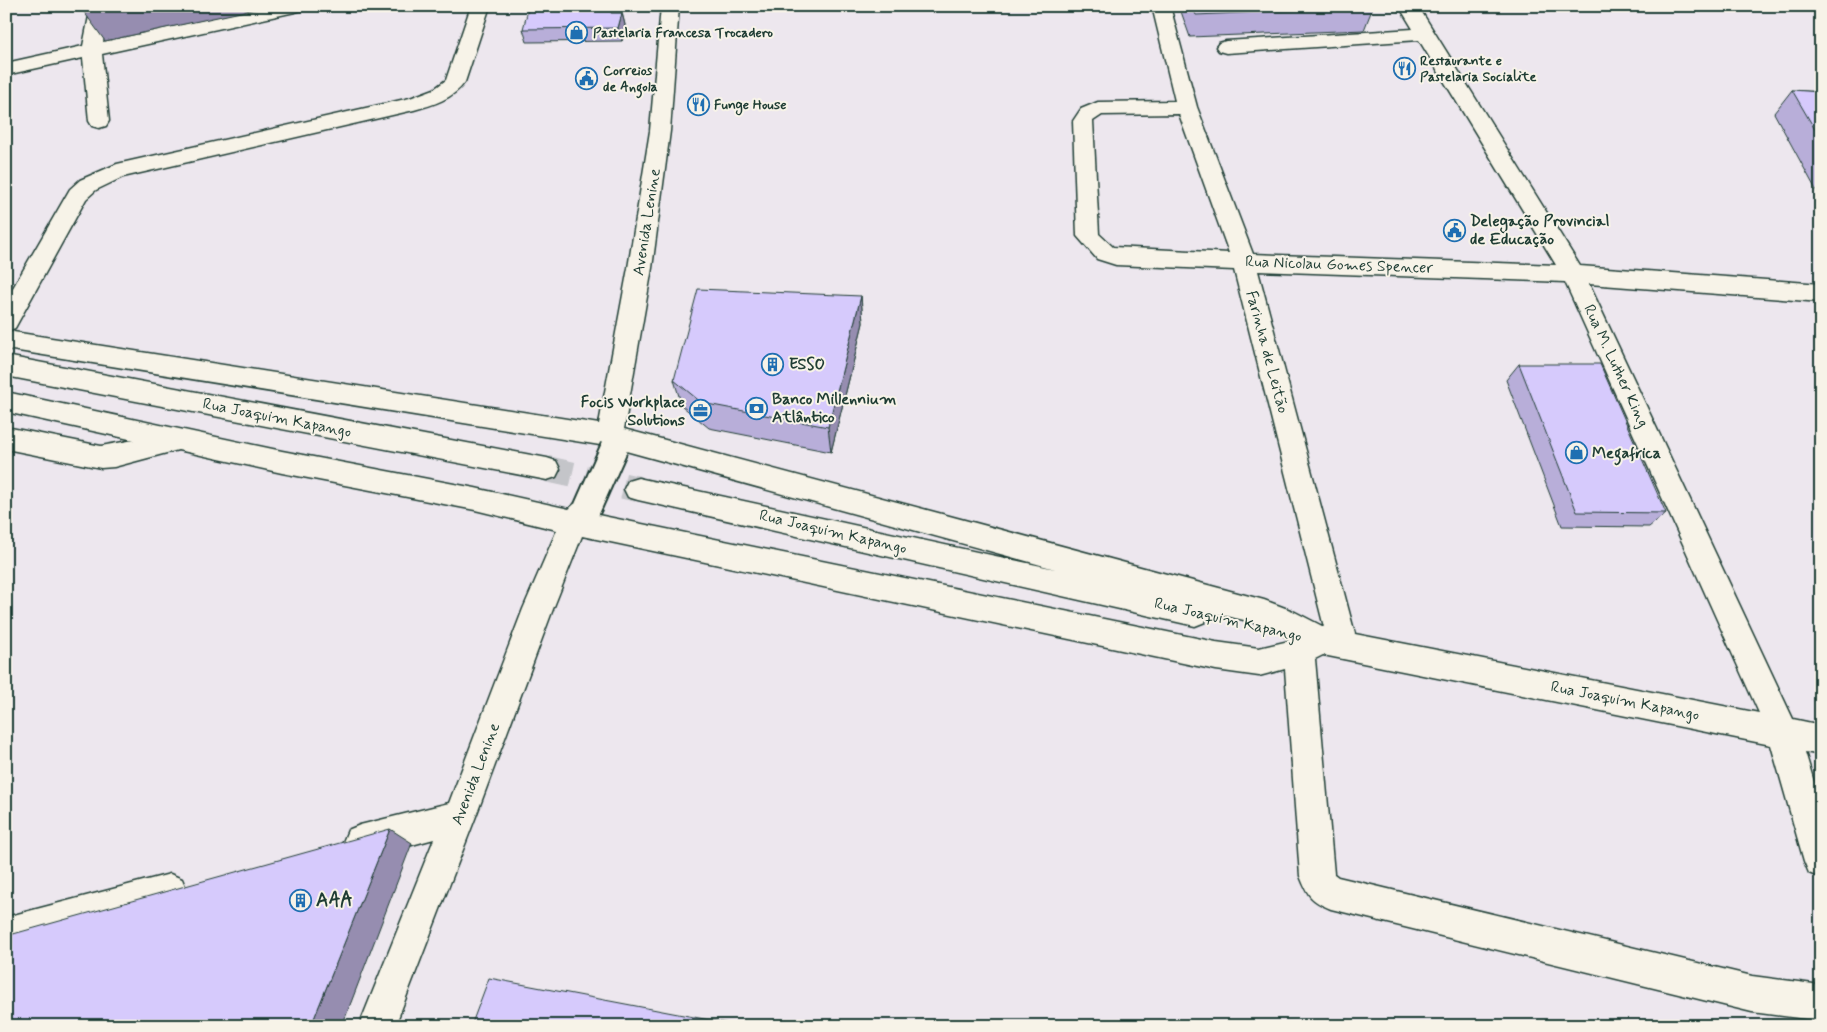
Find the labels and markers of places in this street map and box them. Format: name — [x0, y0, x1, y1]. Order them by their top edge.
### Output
shop icon: Pastelaria Francesa Trocadero — [565, 21, 589, 45]
place label: Pastelaria Francesa Trocadero — [593, 24, 773, 42]
place label: Restaurante e Pastelaria Socialite — [1420, 52, 1537, 86]
restaurant icon: Restaurante e Pastelaria Socialite — [1392, 57, 1416, 81]
place label: Correios de Angola — [603, 62, 658, 99]
public building icon: Correios de Angola — [575, 67, 599, 91]
restaurant icon: Funge House — [686, 93, 710, 117]
place label: Funge House — [714, 96, 787, 116]
place label: Delegação Provincial de Educação — [1470, 211, 1609, 250]
public building icon: Delegação Provincial de Educação — [1442, 218, 1466, 242]
building icon: ESSO — [761, 352, 785, 376]
place label: ESSO — [789, 354, 825, 375]
place label: Banco Millennium Atlântico — [772, 389, 896, 428]
place label: Focis Workplace Solutions — [581, 392, 685, 431]
bank icon: Banco Millennium Atlântico — [744, 396, 768, 420]
office icon: Focis Workplace Solutions — [689, 399, 713, 423]
shop icon: Megafrica — [1564, 441, 1588, 465]
place label: Megafrica — [1592, 443, 1661, 466]
building icon: AAA — [288, 888, 312, 912]
place label: AAA — [316, 888, 353, 913]

